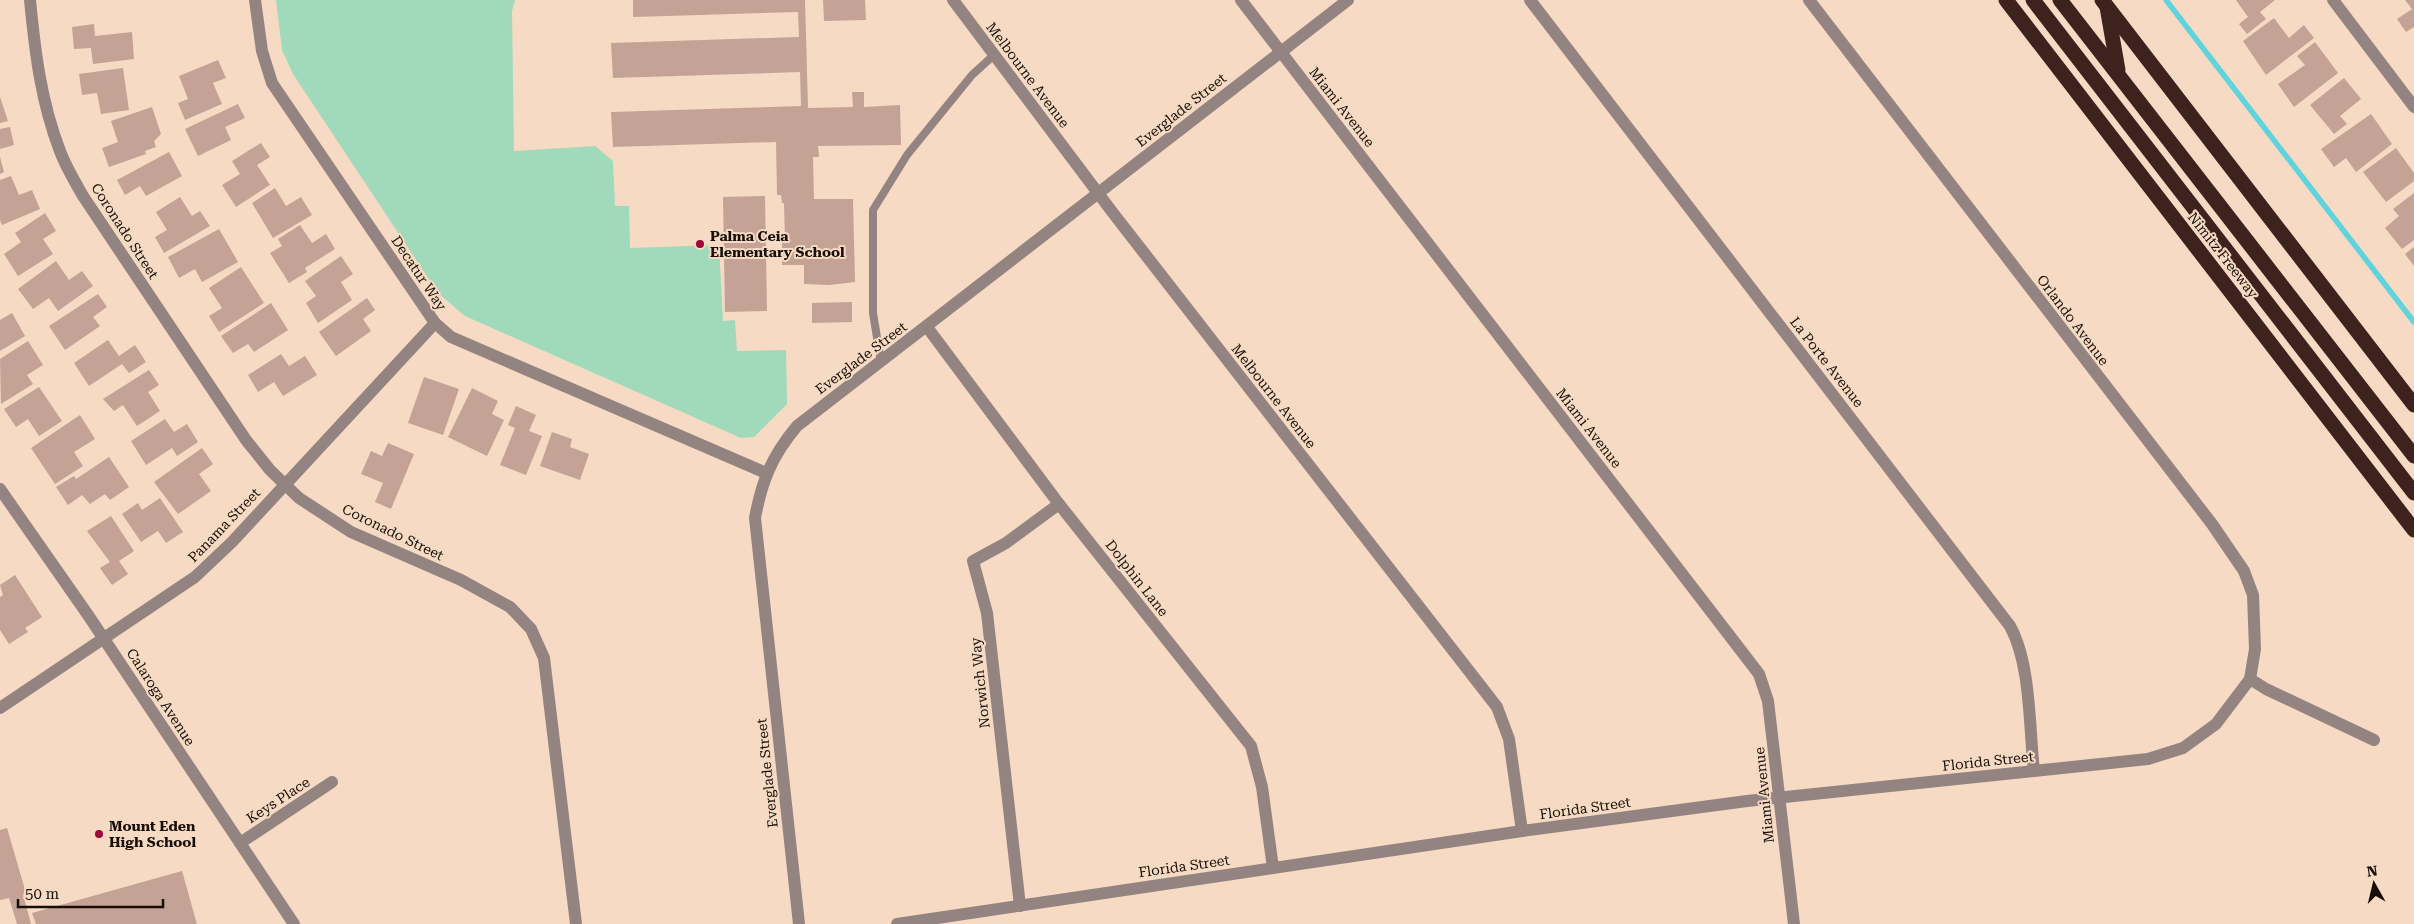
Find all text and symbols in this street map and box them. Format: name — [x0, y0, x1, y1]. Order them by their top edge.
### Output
street label: Melbourne Avenue — [983, 19, 1073, 131]
street label: Miami Avenue — [1306, 64, 1378, 150]
street label: Everglade Street — [1133, 70, 1229, 150]
street label: Coronado Street — [88, 180, 162, 282]
street label: Nimitz Freeway — [2185, 209, 2262, 302]
place label: Palma Ceia Elementary School — [710, 228, 845, 260]
street label: Decatur Way — [388, 233, 450, 314]
marker: Palma Ceia Elementary School — [694, 238, 706, 250]
street label: Orlando Avenue — [2034, 272, 2112, 369]
street label: La Porte Avenue — [1787, 314, 1867, 410]
street label: Everglade Street — [812, 319, 910, 397]
street label: Melbourne Avenue — [1228, 341, 1320, 451]
street label: Miami Avenue — [1553, 385, 1625, 471]
street label: Panama Street — [185, 485, 263, 565]
street label: Coronado Street — [340, 501, 446, 563]
street label: Dolphin Lane — [1102, 537, 1172, 619]
street label: Norwich Way — [967, 636, 993, 729]
street label: Calaroga Avenue — [124, 645, 199, 749]
street label: Everglade Street — [753, 717, 781, 829]
street label: Miami Avenue — [1751, 746, 1777, 844]
street label: Florida Street — [1942, 748, 2034, 774]
street label: Keys Place — [243, 774, 313, 826]
street label: Florida Street — [1538, 794, 1632, 822]
place label: Mount Eden High School — [109, 818, 196, 850]
marker: Mount Eden High School — [93, 828, 105, 840]
street label: Florida Street — [1137, 852, 1231, 880]
north arrow — [2349, 859, 2399, 909]
text: N — [2366, 862, 2379, 880]
scale bar — [18, 876, 162, 908]
text: 50 m — [25, 885, 60, 903]

